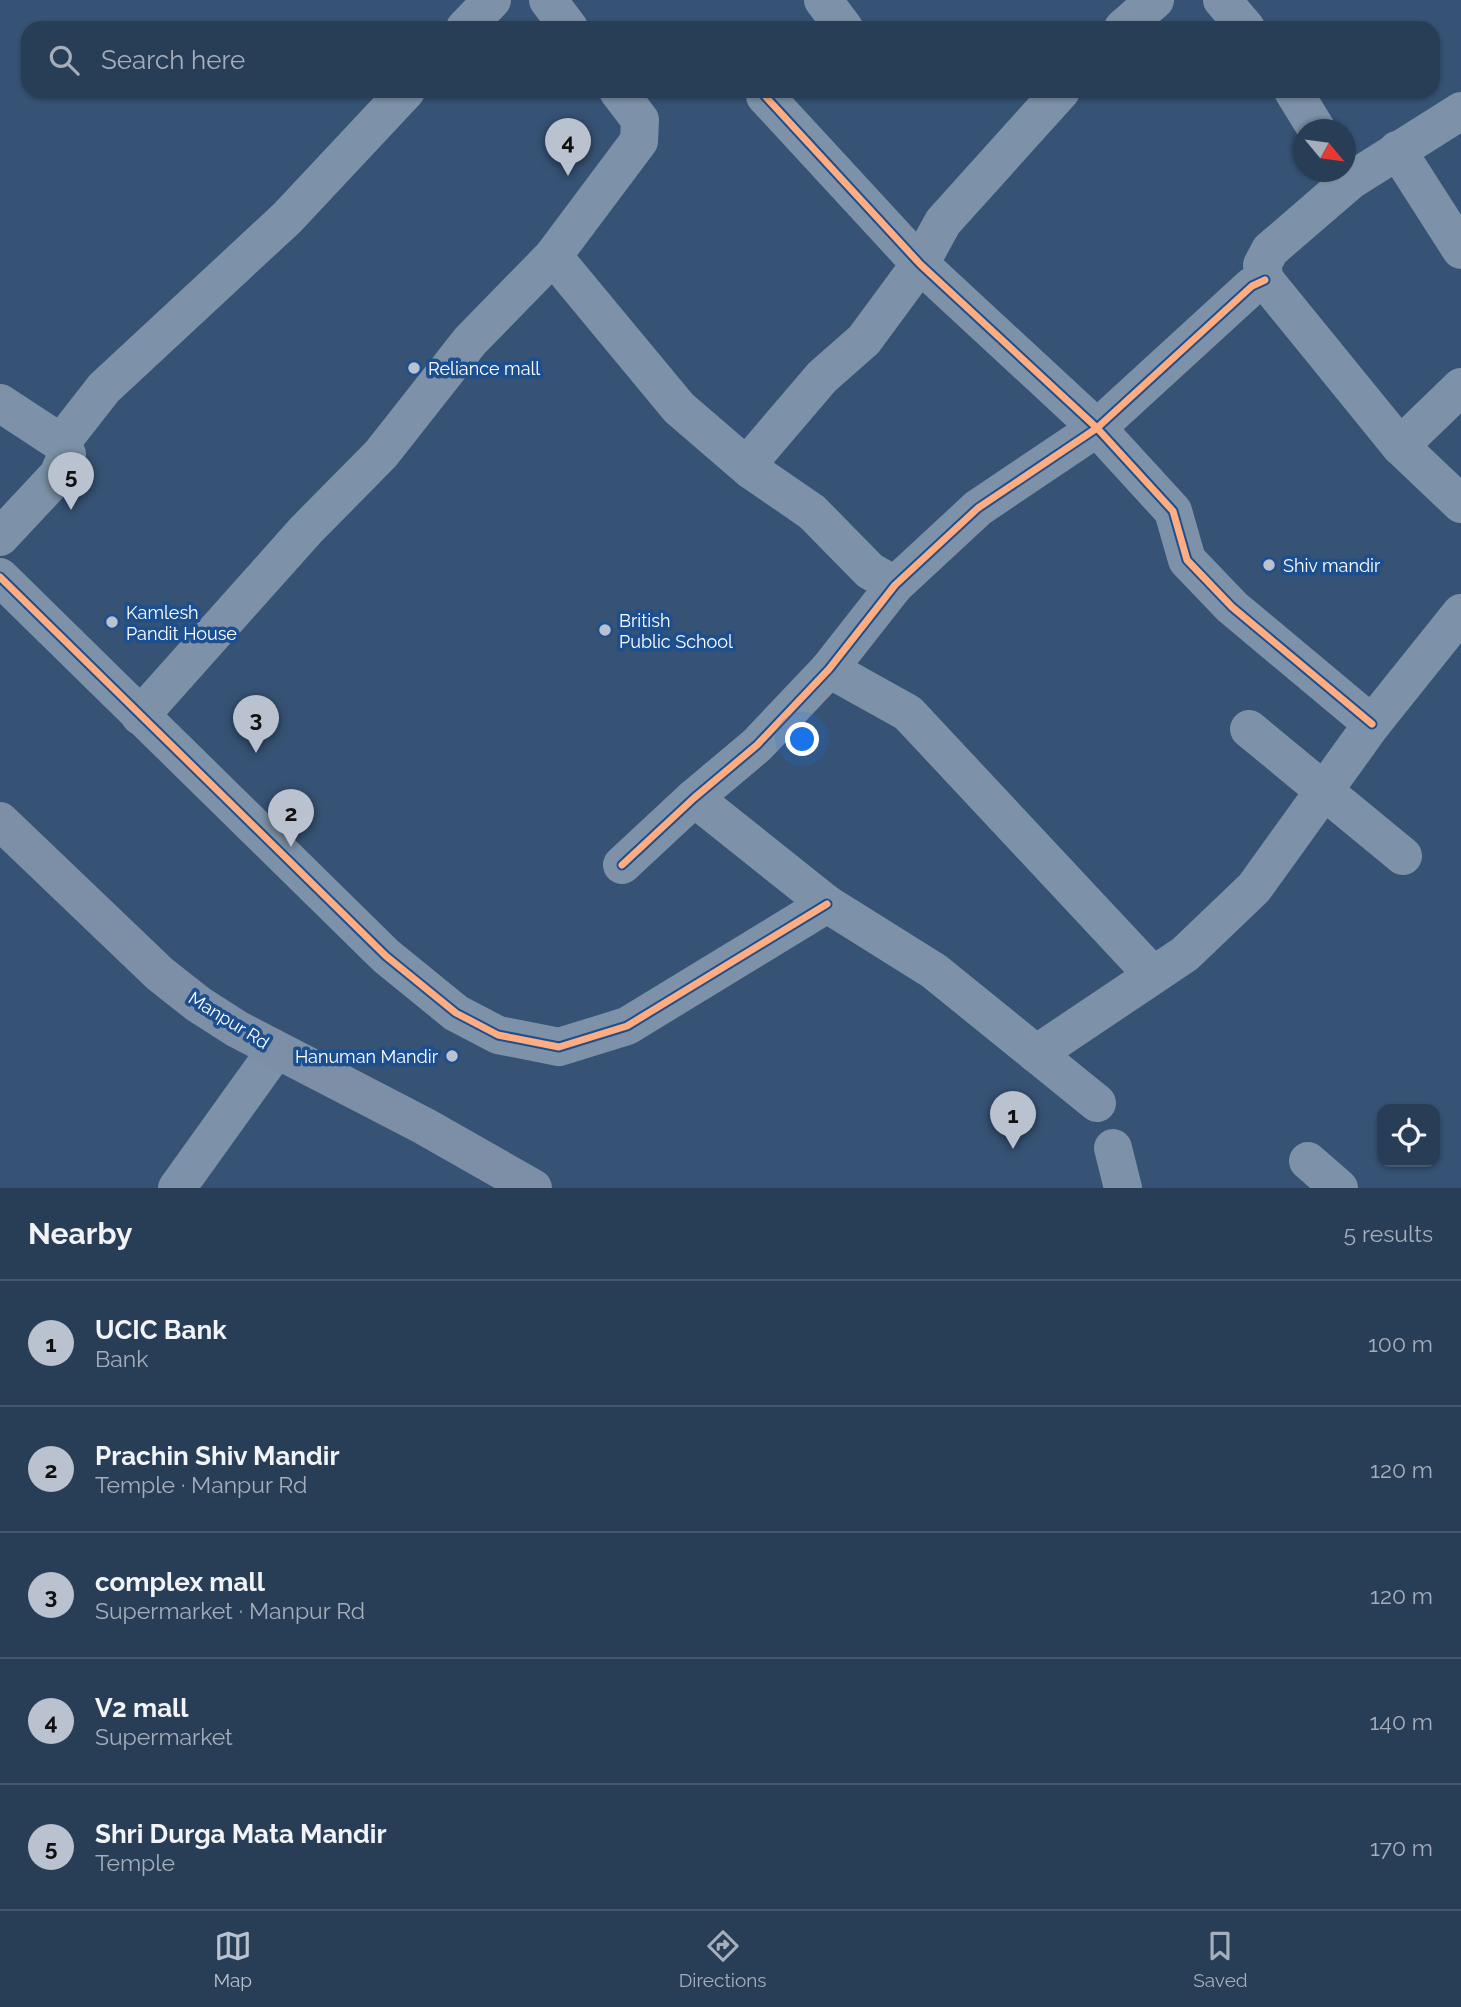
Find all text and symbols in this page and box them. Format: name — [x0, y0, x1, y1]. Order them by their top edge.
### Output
search box — [21, 21, 1440, 98]
icon: search — [45, 41, 83, 79]
text: Search here — [101, 45, 245, 75]
pin: 4 — [545, 118, 591, 176]
north arrow — [1293, 119, 1356, 182]
place label: Reliance mall — [428, 358, 540, 379]
marker: Reliance mall — [406, 360, 422, 376]
pin: 5 — [48, 452, 94, 510]
place label: Shiv mandir — [1283, 555, 1381, 576]
marker: Shiv mandir — [1261, 557, 1277, 573]
place label: Kamlesh Pandit House — [126, 602, 237, 644]
place label: British Public School — [619, 610, 733, 652]
marker: Kamlesh Pandit House — [104, 614, 120, 630]
marker: British Public School — [597, 622, 613, 638]
pin: 3 — [233, 695, 279, 753]
your location — [785, 722, 819, 756]
pin: 2 — [268, 789, 314, 847]
street label: Manpur Rd — [185, 987, 273, 1053]
place label: Hanuman Mandir — [295, 1046, 439, 1067]
marker: Hanuman Mandir — [444, 1048, 460, 1064]
pin: 1 — [990, 1091, 1036, 1149]
map controls — [1377, 1104, 1440, 1167]
button: locate — [1377, 1104, 1440, 1167]
text: Nearby — [28, 1216, 132, 1251]
text: 5 results — [1344, 1220, 1433, 1247]
text: UCIC Bank — [95, 1315, 227, 1345]
text: 1 — [45, 1330, 57, 1357]
text: 100 m — [1368, 1330, 1433, 1357]
text: Bank — [95, 1345, 148, 1372]
text: Prachin Shiv Mandir — [95, 1441, 340, 1471]
text: 2 — [45, 1456, 57, 1483]
text: 120 m — [1370, 1456, 1433, 1483]
text: Temple · Manpur Rd — [95, 1471, 307, 1498]
text: complex mall — [95, 1567, 265, 1597]
text: 3 — [45, 1582, 57, 1609]
text: 120 m — [1370, 1582, 1433, 1609]
text: Supermarket · Manpur Rd — [95, 1597, 365, 1624]
text: V2 mall — [95, 1693, 189, 1723]
text: 4 — [44, 1708, 58, 1735]
text: 140 m — [1370, 1708, 1433, 1735]
text: Supermarket — [95, 1723, 233, 1750]
text: Shri Durga Mata Mandir — [95, 1819, 386, 1849]
text: 5 — [45, 1834, 57, 1861]
text: 170 m — [1370, 1834, 1433, 1861]
text: Temple — [95, 1849, 175, 1876]
tab: Map — [213, 1927, 252, 1991]
tab: Directions — [679, 1927, 767, 1991]
tab: Saved — [1193, 1927, 1248, 1991]

